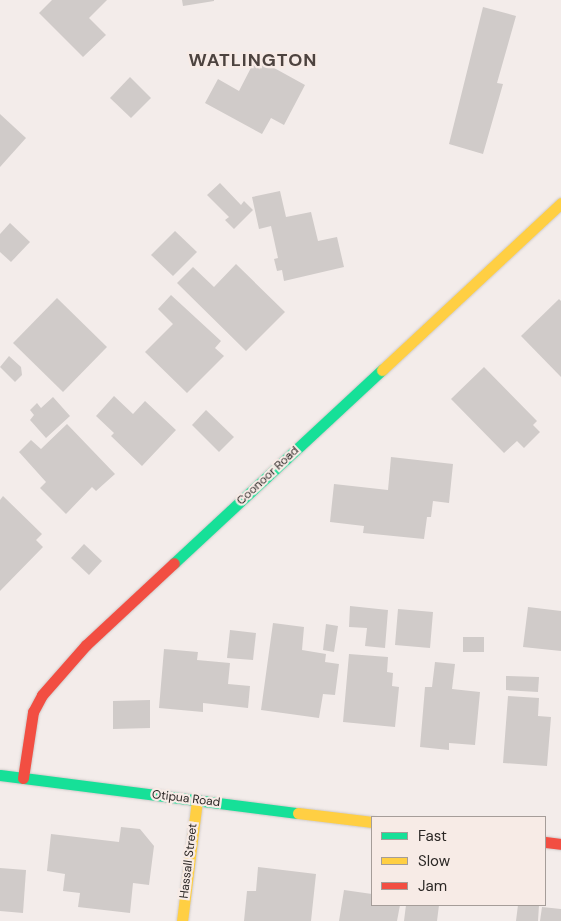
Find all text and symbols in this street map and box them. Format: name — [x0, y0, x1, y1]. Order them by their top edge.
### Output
district label: WATLINGTON — [187, 49, 319, 71]
street label: Coonoor Road — [234, 444, 302, 508]
street label: Otipua Road — [151, 788, 221, 810]
legend — [371, 816, 546, 906]
street label: Hassall Street — [177, 822, 201, 900]
text: Fast — [418, 826, 447, 846]
text: Slow — [418, 851, 450, 871]
text: Jam — [418, 876, 447, 896]

